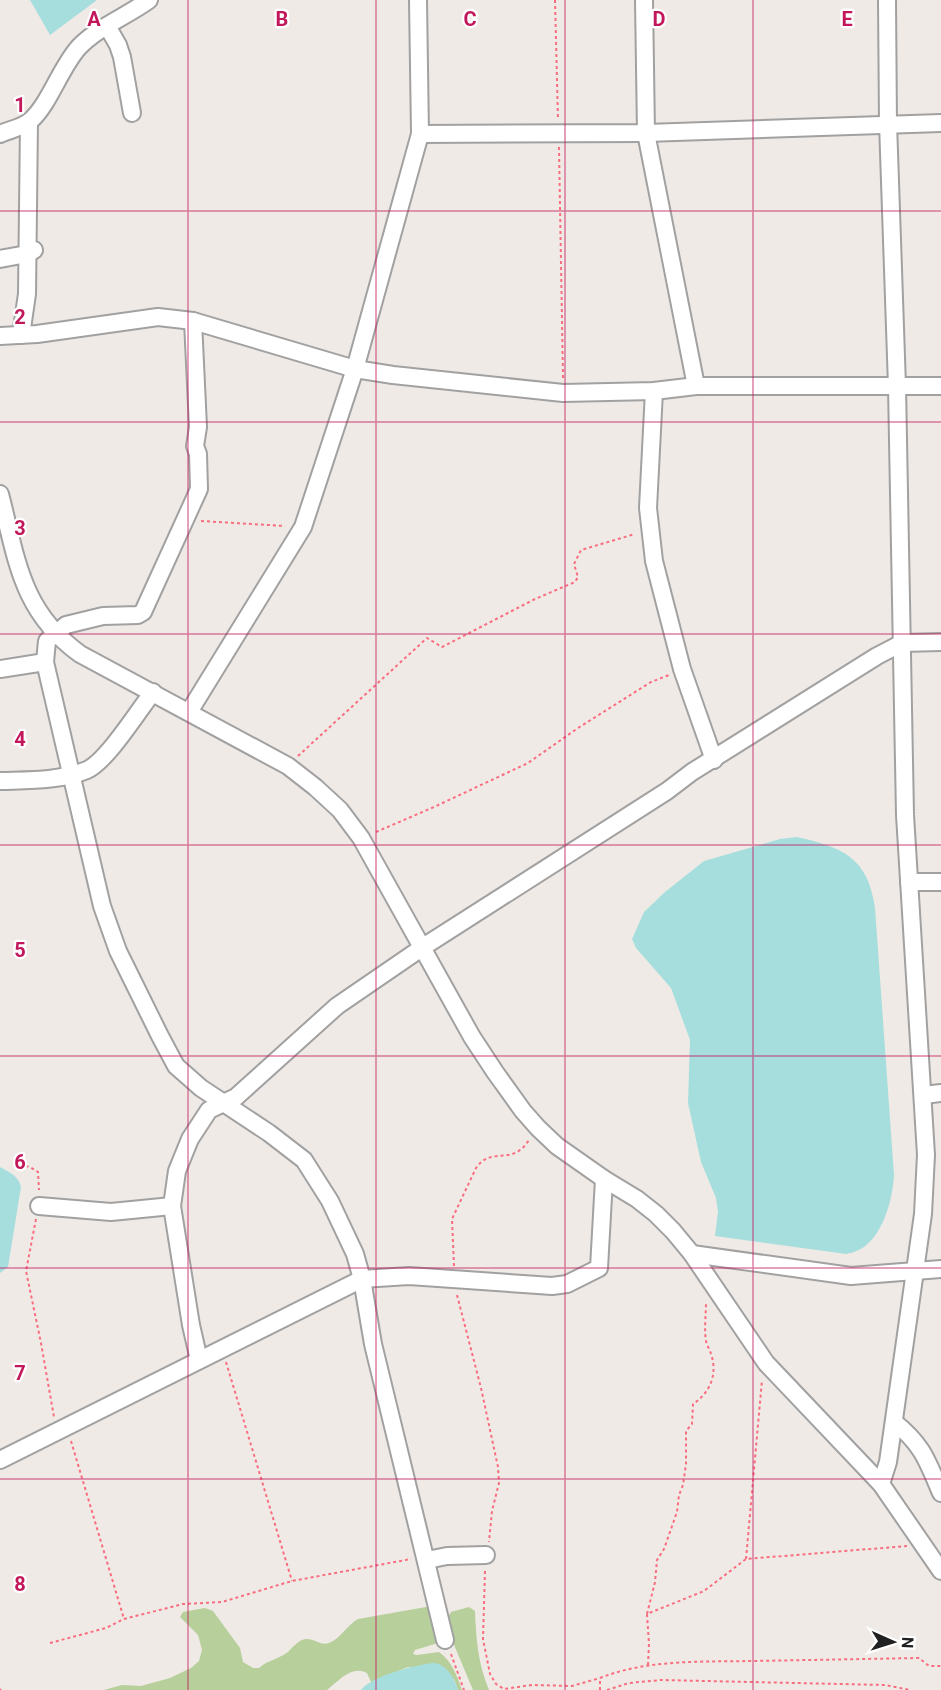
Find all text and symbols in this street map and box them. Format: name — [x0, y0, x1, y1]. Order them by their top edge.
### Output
text: A — [87, 7, 101, 31]
text: B — [276, 7, 288, 31]
text: C — [463, 7, 477, 31]
text: D — [653, 7, 666, 31]
text: E — [841, 7, 853, 31]
text: 1 — [14, 93, 26, 117]
text: 2 — [14, 305, 26, 329]
text: 3 — [14, 516, 26, 540]
text: 4 — [14, 727, 26, 751]
text: 5 — [14, 938, 26, 962]
text: 6 — [14, 1150, 26, 1174]
text: 7 — [14, 1361, 26, 1385]
text: 8 — [14, 1572, 26, 1596]
north arrow — [863, 1612, 923, 1672]
text: N — [898, 1637, 917, 1649]

